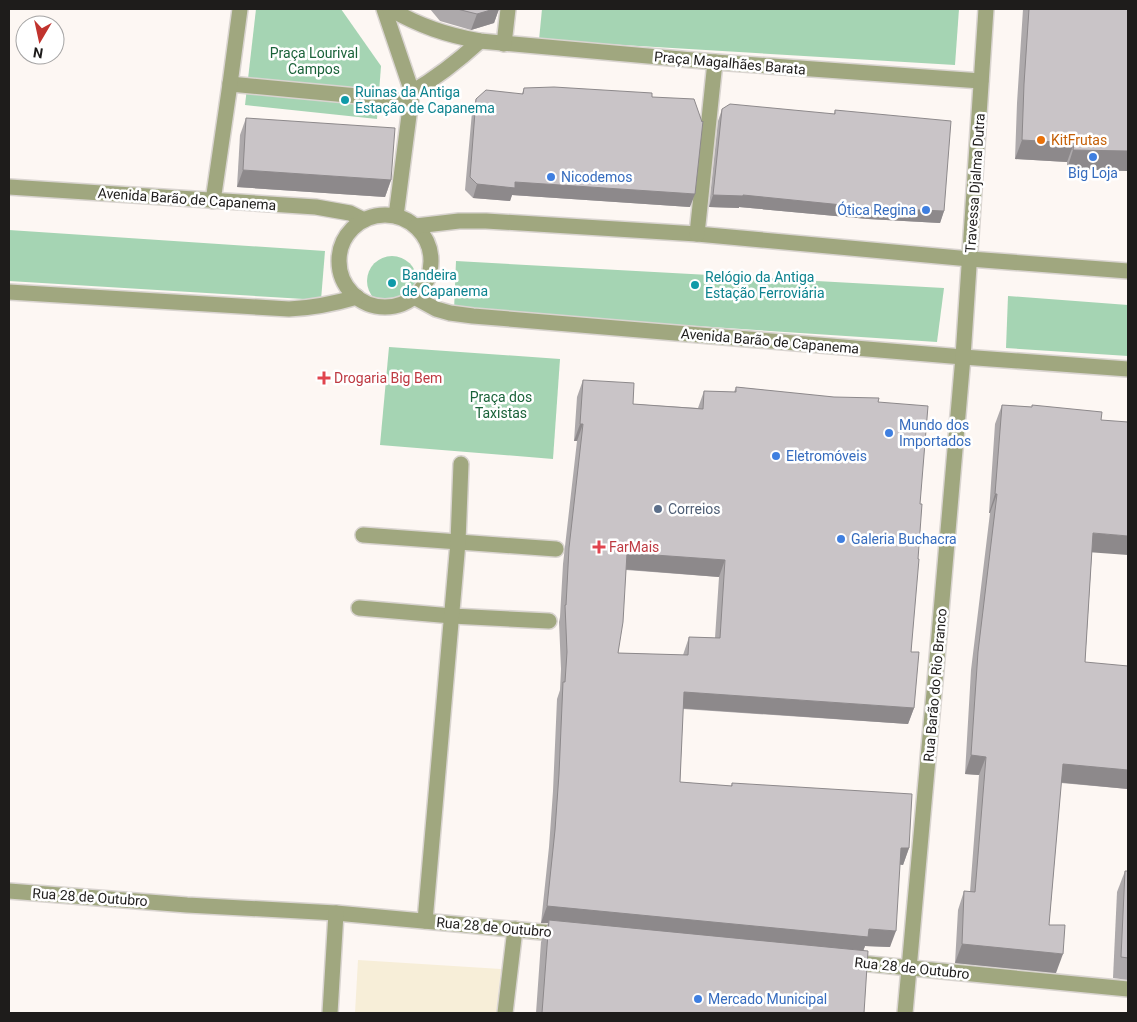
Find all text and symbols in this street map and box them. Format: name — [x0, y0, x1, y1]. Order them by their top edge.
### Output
north arrow — [15, 15, 65, 65]
text: N — [32, 44, 44, 62]
park label: Praça Lourival Campos — [270, 45, 358, 77]
street label: Praça Magalhães Barata — [654, 48, 806, 78]
place label: Ruinas da Antiga Estação de Capanema — [355, 84, 495, 116]
marker: Ruinas da Antiga Estação de Capanema — [339, 94, 351, 106]
street label: Travessa Djalma Dutra — [962, 113, 988, 253]
place label: KitFrutas — [1051, 132, 1107, 148]
marker: KitFrutas — [1035, 134, 1047, 146]
marker: Big Loja — [1087, 151, 1099, 163]
place label: Big Loja — [1068, 165, 1118, 181]
place label: Nicodemos — [561, 169, 633, 185]
marker: Nicodemos — [545, 171, 557, 183]
street label: Avenida Barão de Capanema — [97, 185, 277, 213]
place label: Ótica Regina — [837, 201, 916, 218]
marker: Ótica Regina — [920, 204, 932, 216]
place label: Bandeira de Capanema — [402, 267, 488, 299]
place label: Relógio da Antiga Estação Ferroviária — [705, 269, 825, 301]
marker: Bandeira de Capanema — [386, 277, 398, 289]
marker: Relógio da Antiga Estação Ferroviária — [689, 279, 701, 291]
street label: Avenida Barão de Capanema — [680, 325, 860, 357]
place label: Drogaria Big Bem — [334, 370, 442, 386]
marker: Drogaria Big Bem — [318, 372, 330, 384]
park label: Praça dos Taxistas — [470, 389, 532, 421]
place label: Mundo dos Importados — [899, 417, 971, 449]
marker: Mundo dos Importados — [883, 427, 895, 439]
place label: Eletromóveis — [786, 448, 867, 464]
marker: Eletromóveis — [770, 450, 782, 462]
place label: Correios — [668, 501, 721, 517]
marker: Correios — [652, 503, 664, 515]
place label: Galeria Buchacra — [851, 531, 957, 547]
marker: Galeria Buchacra — [835, 533, 847, 545]
place label: FarMais — [609, 539, 659, 555]
marker: FarMais — [593, 541, 605, 553]
street label: Rua Barão do Rio Branco — [920, 608, 950, 762]
street label: Rua 28 de Outubro — [32, 885, 148, 909]
street label: Rua 28 de Outubro — [436, 914, 552, 940]
street label: Rua 28 de Outubro — [854, 954, 970, 982]
place label: Mercado Municipal — [708, 991, 827, 1007]
marker: Mercado Municipal — [692, 993, 704, 1005]

